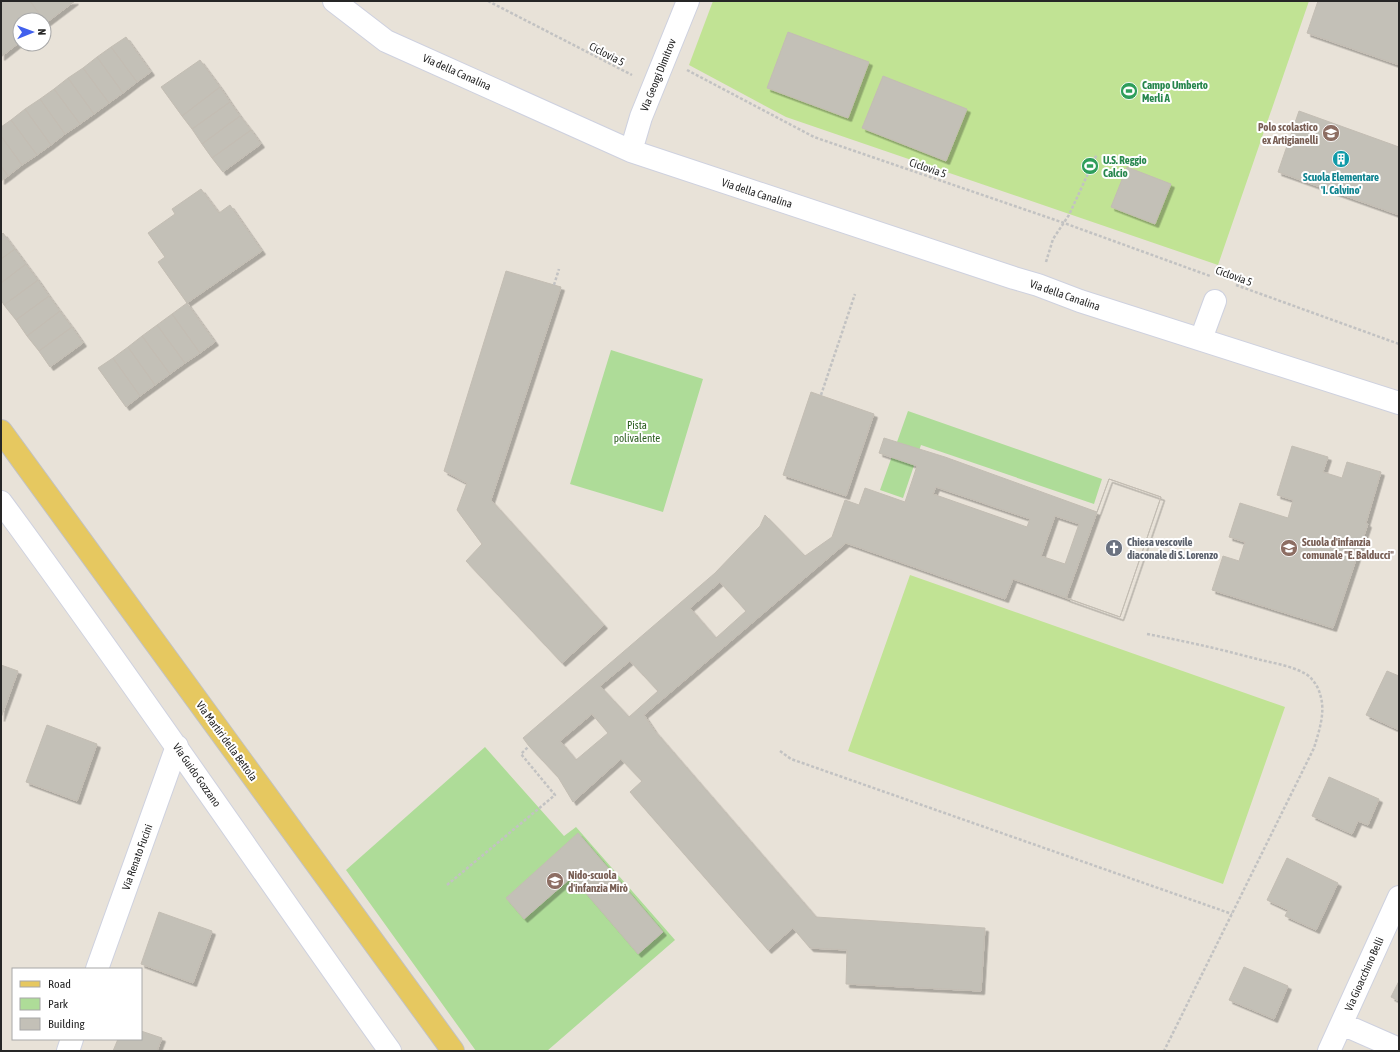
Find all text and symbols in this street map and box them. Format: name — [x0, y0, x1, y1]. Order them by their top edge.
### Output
north arrow — [12, 12, 52, 52]
text: N — [36, 28, 48, 35]
street label: Via Georgi Dimitrov — [638, 36, 678, 113]
street label: Ciclovia 5 — [587, 40, 627, 68]
street label: Via della Canalina — [421, 52, 493, 92]
place label: Campo Umberto Merli A — [1142, 79, 1208, 104]
sports icon: Campo Umberto Merli A — [1119, 81, 1139, 101]
place label: Polo scolastico ex Artigianelli — [1258, 121, 1318, 146]
school or university icon: Polo scolastico ex Artigianelli — [1321, 123, 1341, 143]
building icon: Scuola Elementare 'I. Calvino' — [1331, 149, 1351, 169]
place label: U.S. Reggio Calcio — [1103, 154, 1147, 179]
street label: Ciclovia 5 — [908, 156, 948, 180]
sports icon: U.S. Reggio Calcio — [1080, 156, 1100, 176]
place label: Scuola Elementare 'I. Calvino' — [1303, 171, 1379, 196]
street label: Via della Canalina — [720, 176, 794, 210]
street label: Ciclovia 5 — [1214, 264, 1254, 288]
street label: Via della Canalina — [1028, 277, 1102, 313]
park label: Pista polivalente — [614, 419, 660, 444]
place label: Chiesa vescovile diaconale di S. Lorenzo — [1127, 536, 1218, 561]
place label: Scuola d'infanzia comunale "E. Balducci" — [1302, 536, 1394, 561]
church icon: Chiesa vescovile diaconale di S. Lorenzo — [1104, 538, 1124, 558]
school or university icon: Scuola d'infanzia comunale "E. Balducci" — [1279, 538, 1299, 558]
street label: Via Martiri della Bettola — [194, 699, 260, 783]
street label: Via Guido Gozzano — [171, 741, 223, 809]
street label: Via Renato Fucini — [120, 822, 154, 892]
place label: Nido-scuola d'infanzia Mirò — [568, 869, 628, 894]
school or university icon: Nido-scuola d'infanzia Mirò — [545, 871, 565, 891]
street label: Via Gioacchino Belli — [1342, 935, 1386, 1013]
legend — [12, 968, 142, 1040]
text: Road — [48, 977, 71, 991]
text: Park — [48, 997, 69, 1011]
text: Building — [48, 1017, 86, 1031]

